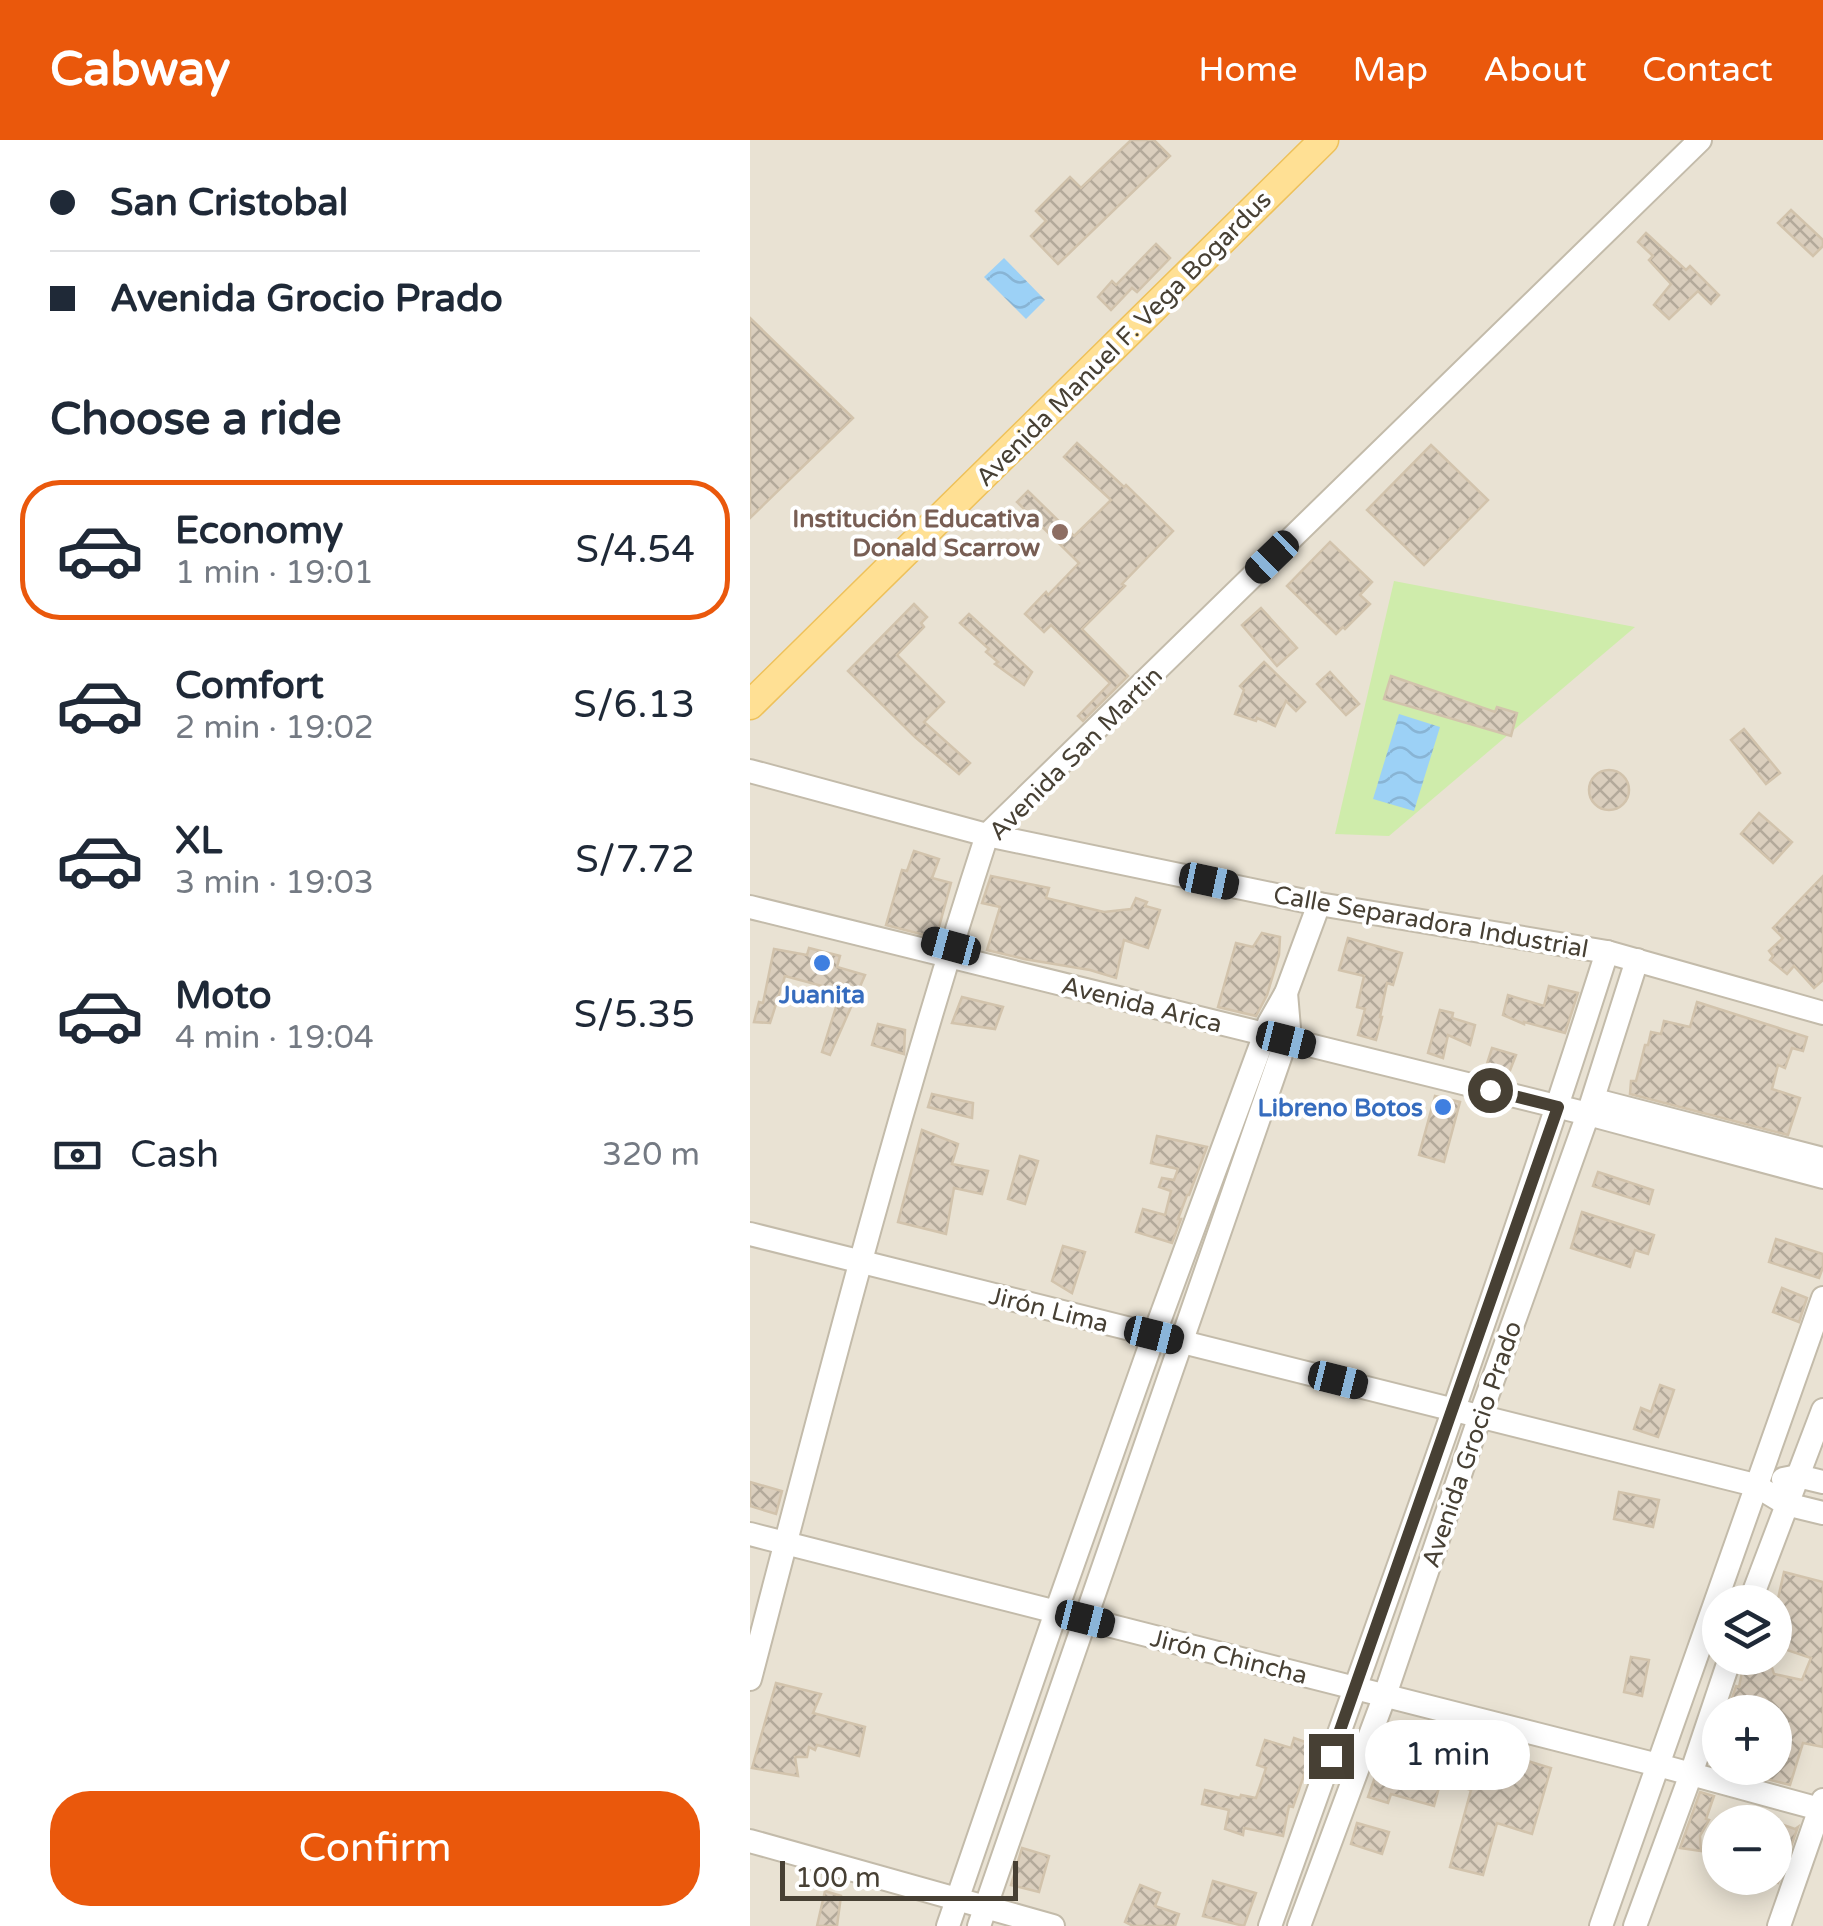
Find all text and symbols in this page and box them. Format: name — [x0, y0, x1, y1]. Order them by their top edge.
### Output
text: Cabway — [50, 41, 230, 99]
text: Home — [1198, 49, 1297, 91]
text: Map — [1352, 49, 1428, 91]
text: About — [1483, 49, 1587, 91]
text: Contact — [1642, 49, 1773, 91]
text: San Cristobal — [110, 180, 348, 226]
street label: Avenida Manuel F. Vega Bogardus — [970, 185, 1278, 493]
text: Avenida Grocio Prado — [110, 276, 503, 322]
text: Choose a ride — [50, 393, 341, 447]
place label: Institución Educativa Donald Scarrow — [792, 504, 1040, 563]
icon: car — [55, 505, 145, 595]
text: Economy — [175, 508, 343, 554]
marker: Institución Educativa Donald Scarrow — [1049, 521, 1071, 543]
car — [1240, 525, 1304, 589]
text: S/4.54 — [576, 527, 695, 573]
text: 1 min · 19:01 — [175, 554, 374, 592]
icon: car — [55, 660, 145, 750]
street label: Avenida San Martin — [983, 661, 1169, 847]
text: Comfort — [175, 663, 324, 709]
text: S/6.13 — [573, 682, 695, 728]
text: 2 min · 19:02 — [175, 709, 374, 747]
icon: car — [55, 815, 145, 905]
text: XL — [175, 818, 222, 864]
text: S/7.72 — [575, 837, 695, 883]
car — [1177, 860, 1241, 902]
text: 3 min · 19:03 — [175, 864, 374, 902]
street label: Calle Separadora Industrial — [1271, 879, 1591, 964]
car — [918, 924, 984, 968]
marker: Juanita — [811, 952, 833, 974]
icon: car — [55, 970, 145, 1060]
street label: Avenida Arica — [1058, 971, 1225, 1039]
text: Moto — [175, 973, 271, 1019]
place label: Juanita — [778, 980, 865, 1010]
text: S/5.35 — [574, 992, 695, 1038]
car — [1253, 1018, 1319, 1062]
text: 4 min · 19:04 — [175, 1019, 374, 1057]
route start — [1468, 1068, 1513, 1113]
place label: Libreno Botos — [1257, 1093, 1423, 1123]
marker: Libreno Botos — [1432, 1096, 1454, 1118]
icon: cash — [50, 1128, 105, 1183]
text: Cash — [130, 1132, 219, 1178]
text: 320 m — [602, 1136, 700, 1174]
street label: Jirón Lima — [986, 1281, 1111, 1339]
car — [1121, 1313, 1187, 1357]
street label: Avenida Grocio Prado — [1416, 1317, 1528, 1571]
car — [1305, 1358, 1371, 1402]
map controls — [1702, 1585, 1792, 1895]
button: layers — [1702, 1585, 1792, 1675]
car — [1052, 1597, 1118, 1641]
street label: Jirón Chincha — [1147, 1623, 1310, 1691]
button: + — [1702, 1695, 1792, 1785]
callout: 1 min — [1366, 1721, 1531, 1791]
route end — [1309, 1734, 1354, 1779]
text: 1 min — [1405, 1736, 1490, 1774]
button: Confirm — [50, 1791, 700, 1906]
button: − — [1702, 1805, 1792, 1895]
scale bar — [780, 1856, 1018, 1900]
text: 100 m — [795, 1861, 881, 1895]

